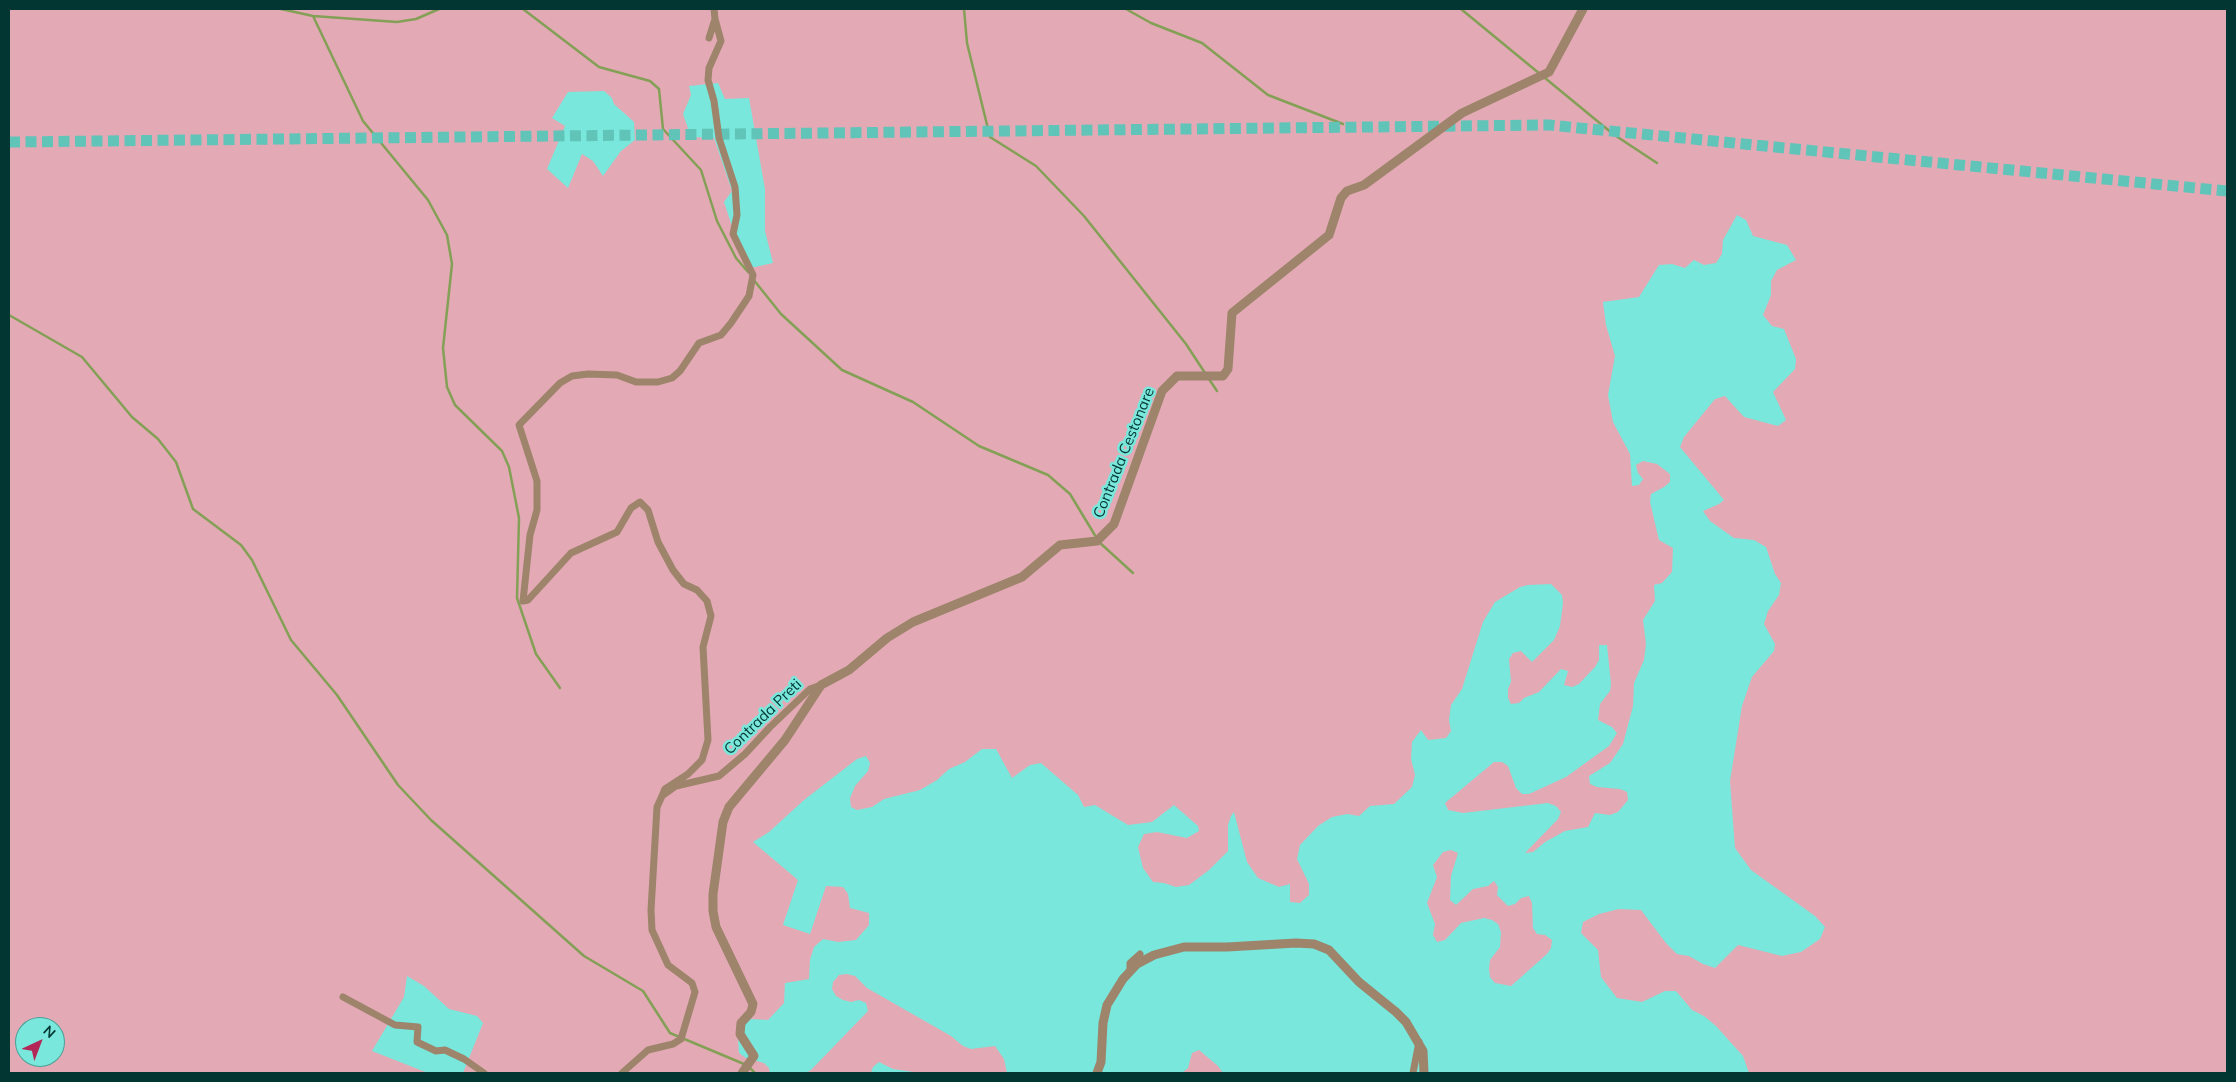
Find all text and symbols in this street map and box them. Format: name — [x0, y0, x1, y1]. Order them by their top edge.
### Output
street label: Contrada Cestonare — [1090, 385, 1158, 521]
street label: Contrada Preti — [721, 676, 805, 758]
north arrow — [15, 1017, 65, 1067]
text: N — [40, 1022, 60, 1042]

